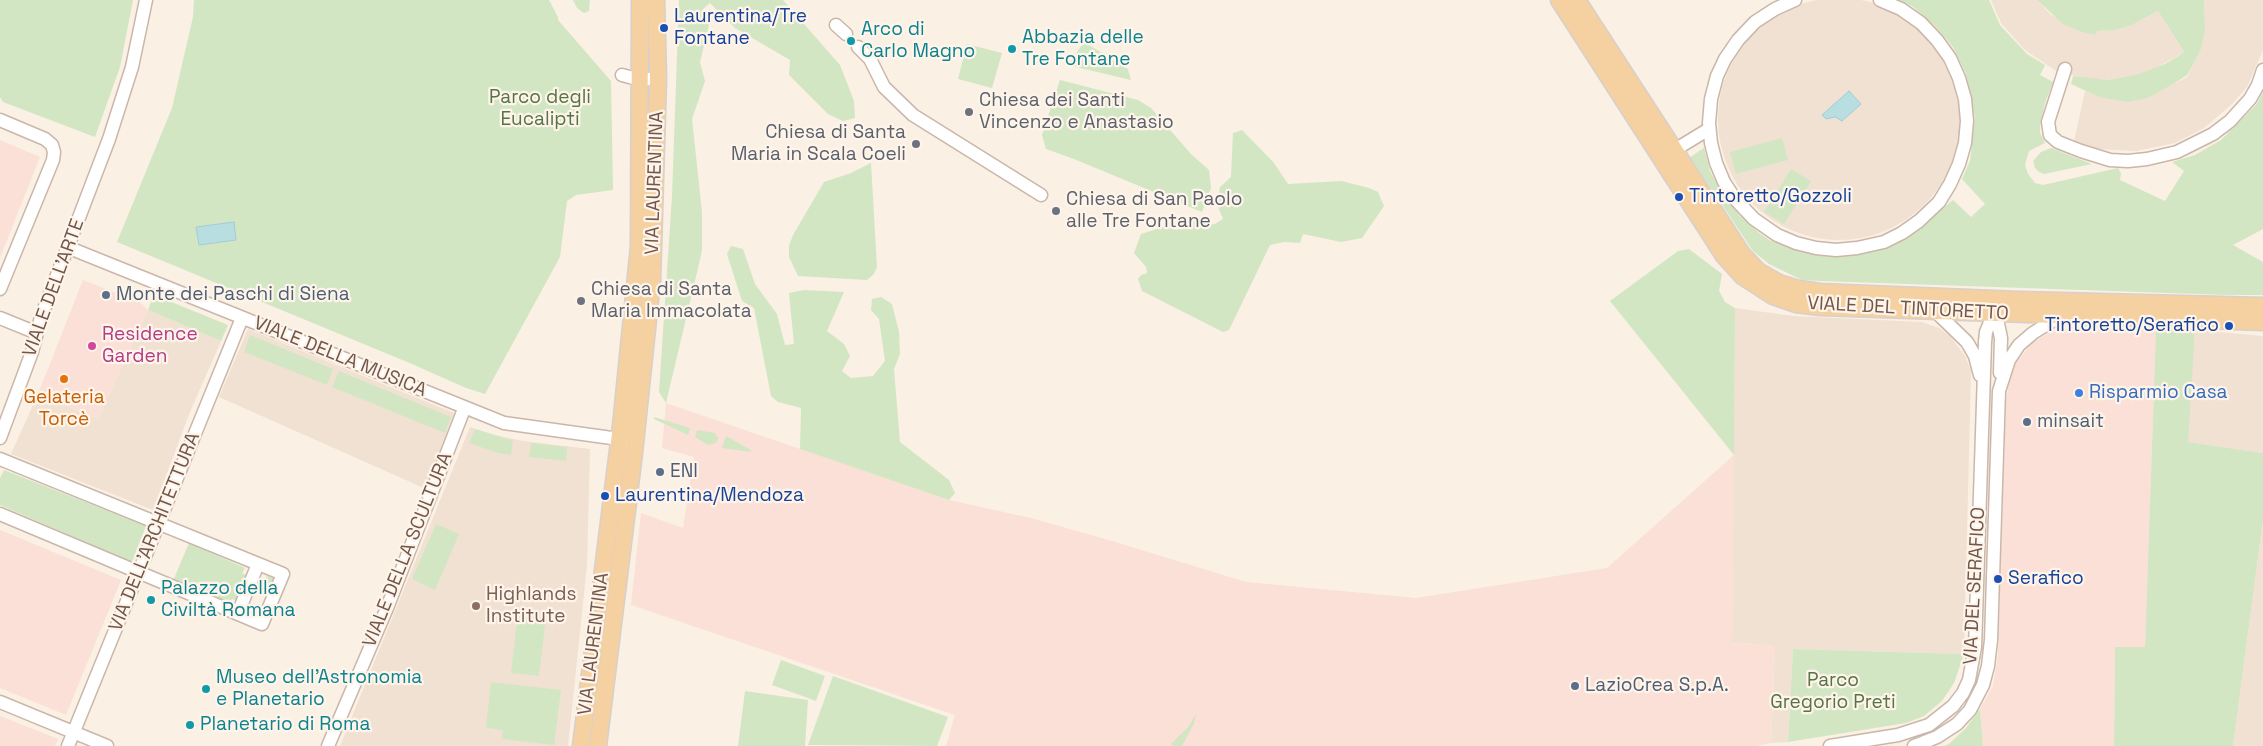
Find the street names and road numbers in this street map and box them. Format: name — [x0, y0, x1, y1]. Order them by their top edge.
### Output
street label: VIA LAURENTINA — [641, 111, 669, 255]
street label: VIALE DELL'ARTE — [18, 216, 90, 360]
street label: VIALE DEL TINTORETTO — [1807, 292, 2009, 326]
street label: VIALE DELLA MUSICA — [250, 312, 430, 402]
street label: VIA DELL'ARCHITETTURA — [105, 429, 205, 635]
street label: VIALE DELLA SCULTURA — [358, 449, 458, 651]
street label: VIA DEL SERAFICO — [1959, 507, 1991, 665]
street label: VIA LAURENTINA — [574, 571, 614, 717]

